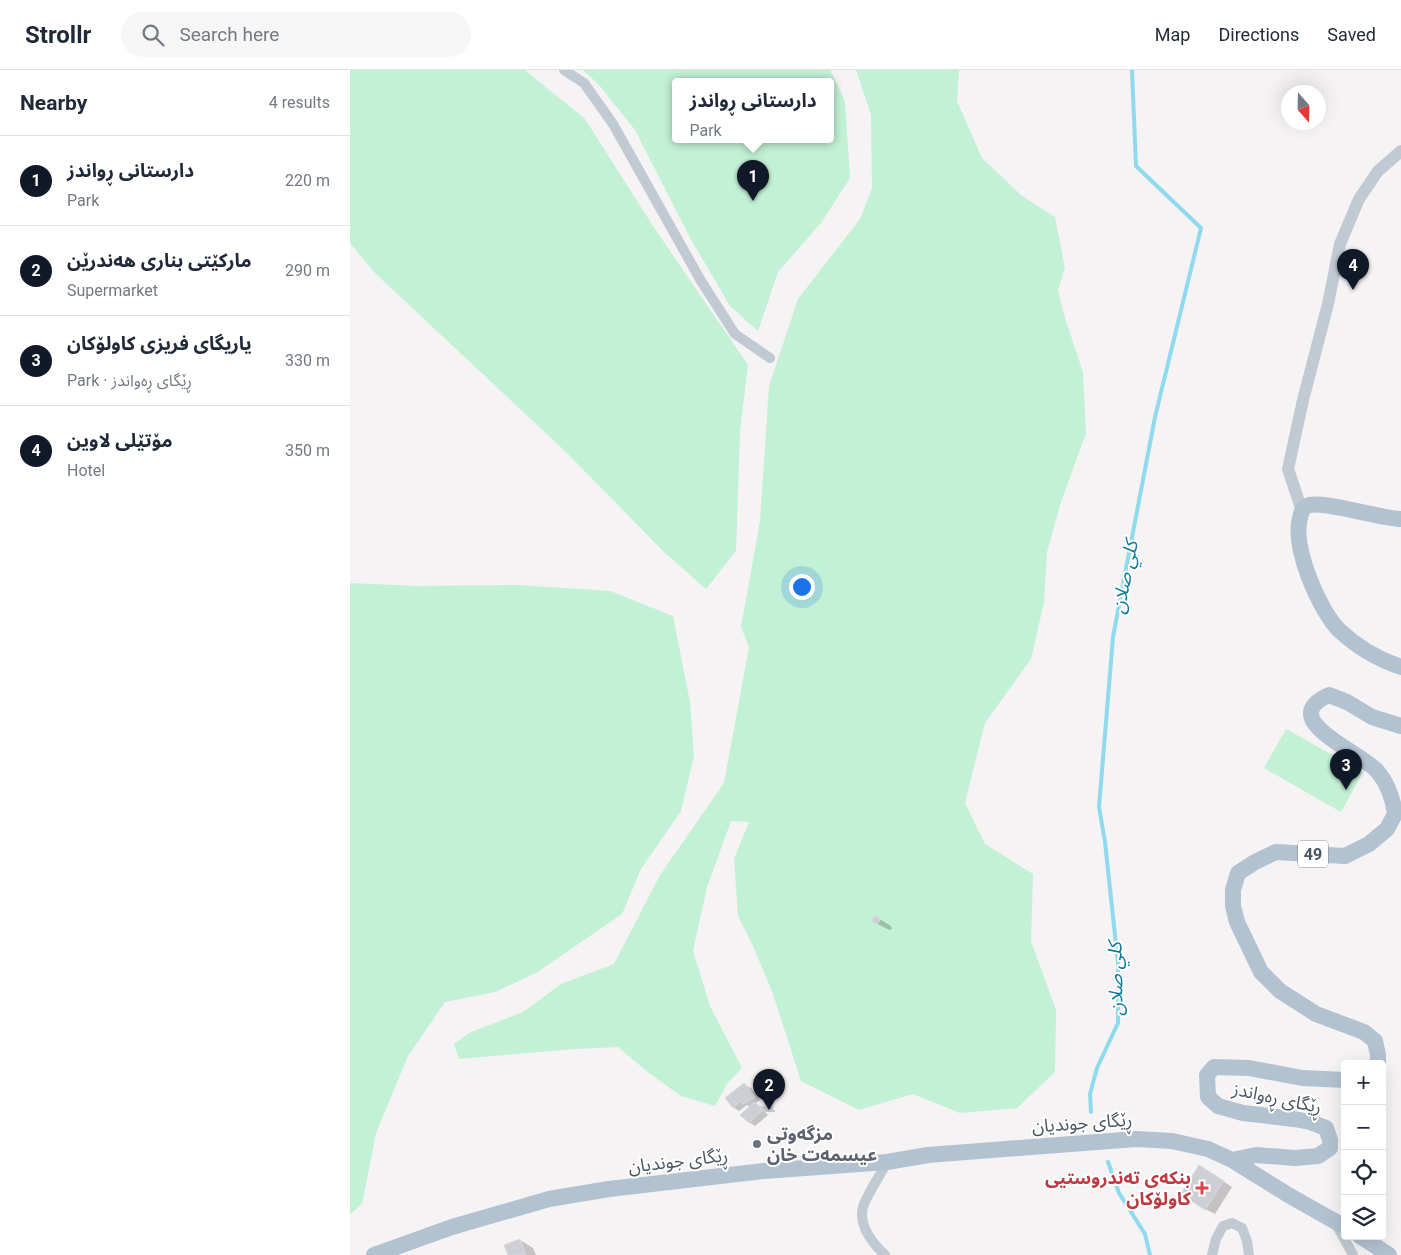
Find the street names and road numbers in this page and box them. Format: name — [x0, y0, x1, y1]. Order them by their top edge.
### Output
road number: 49 — [1298, 841, 1328, 868]
street label: ڕێگای ڕەواندز — [1229, 1078, 1324, 1122]
street label: ڕێگای جوندیان — [1031, 1109, 1133, 1141]
street label: ڕێگای جوندیان — [627, 1144, 730, 1182]

